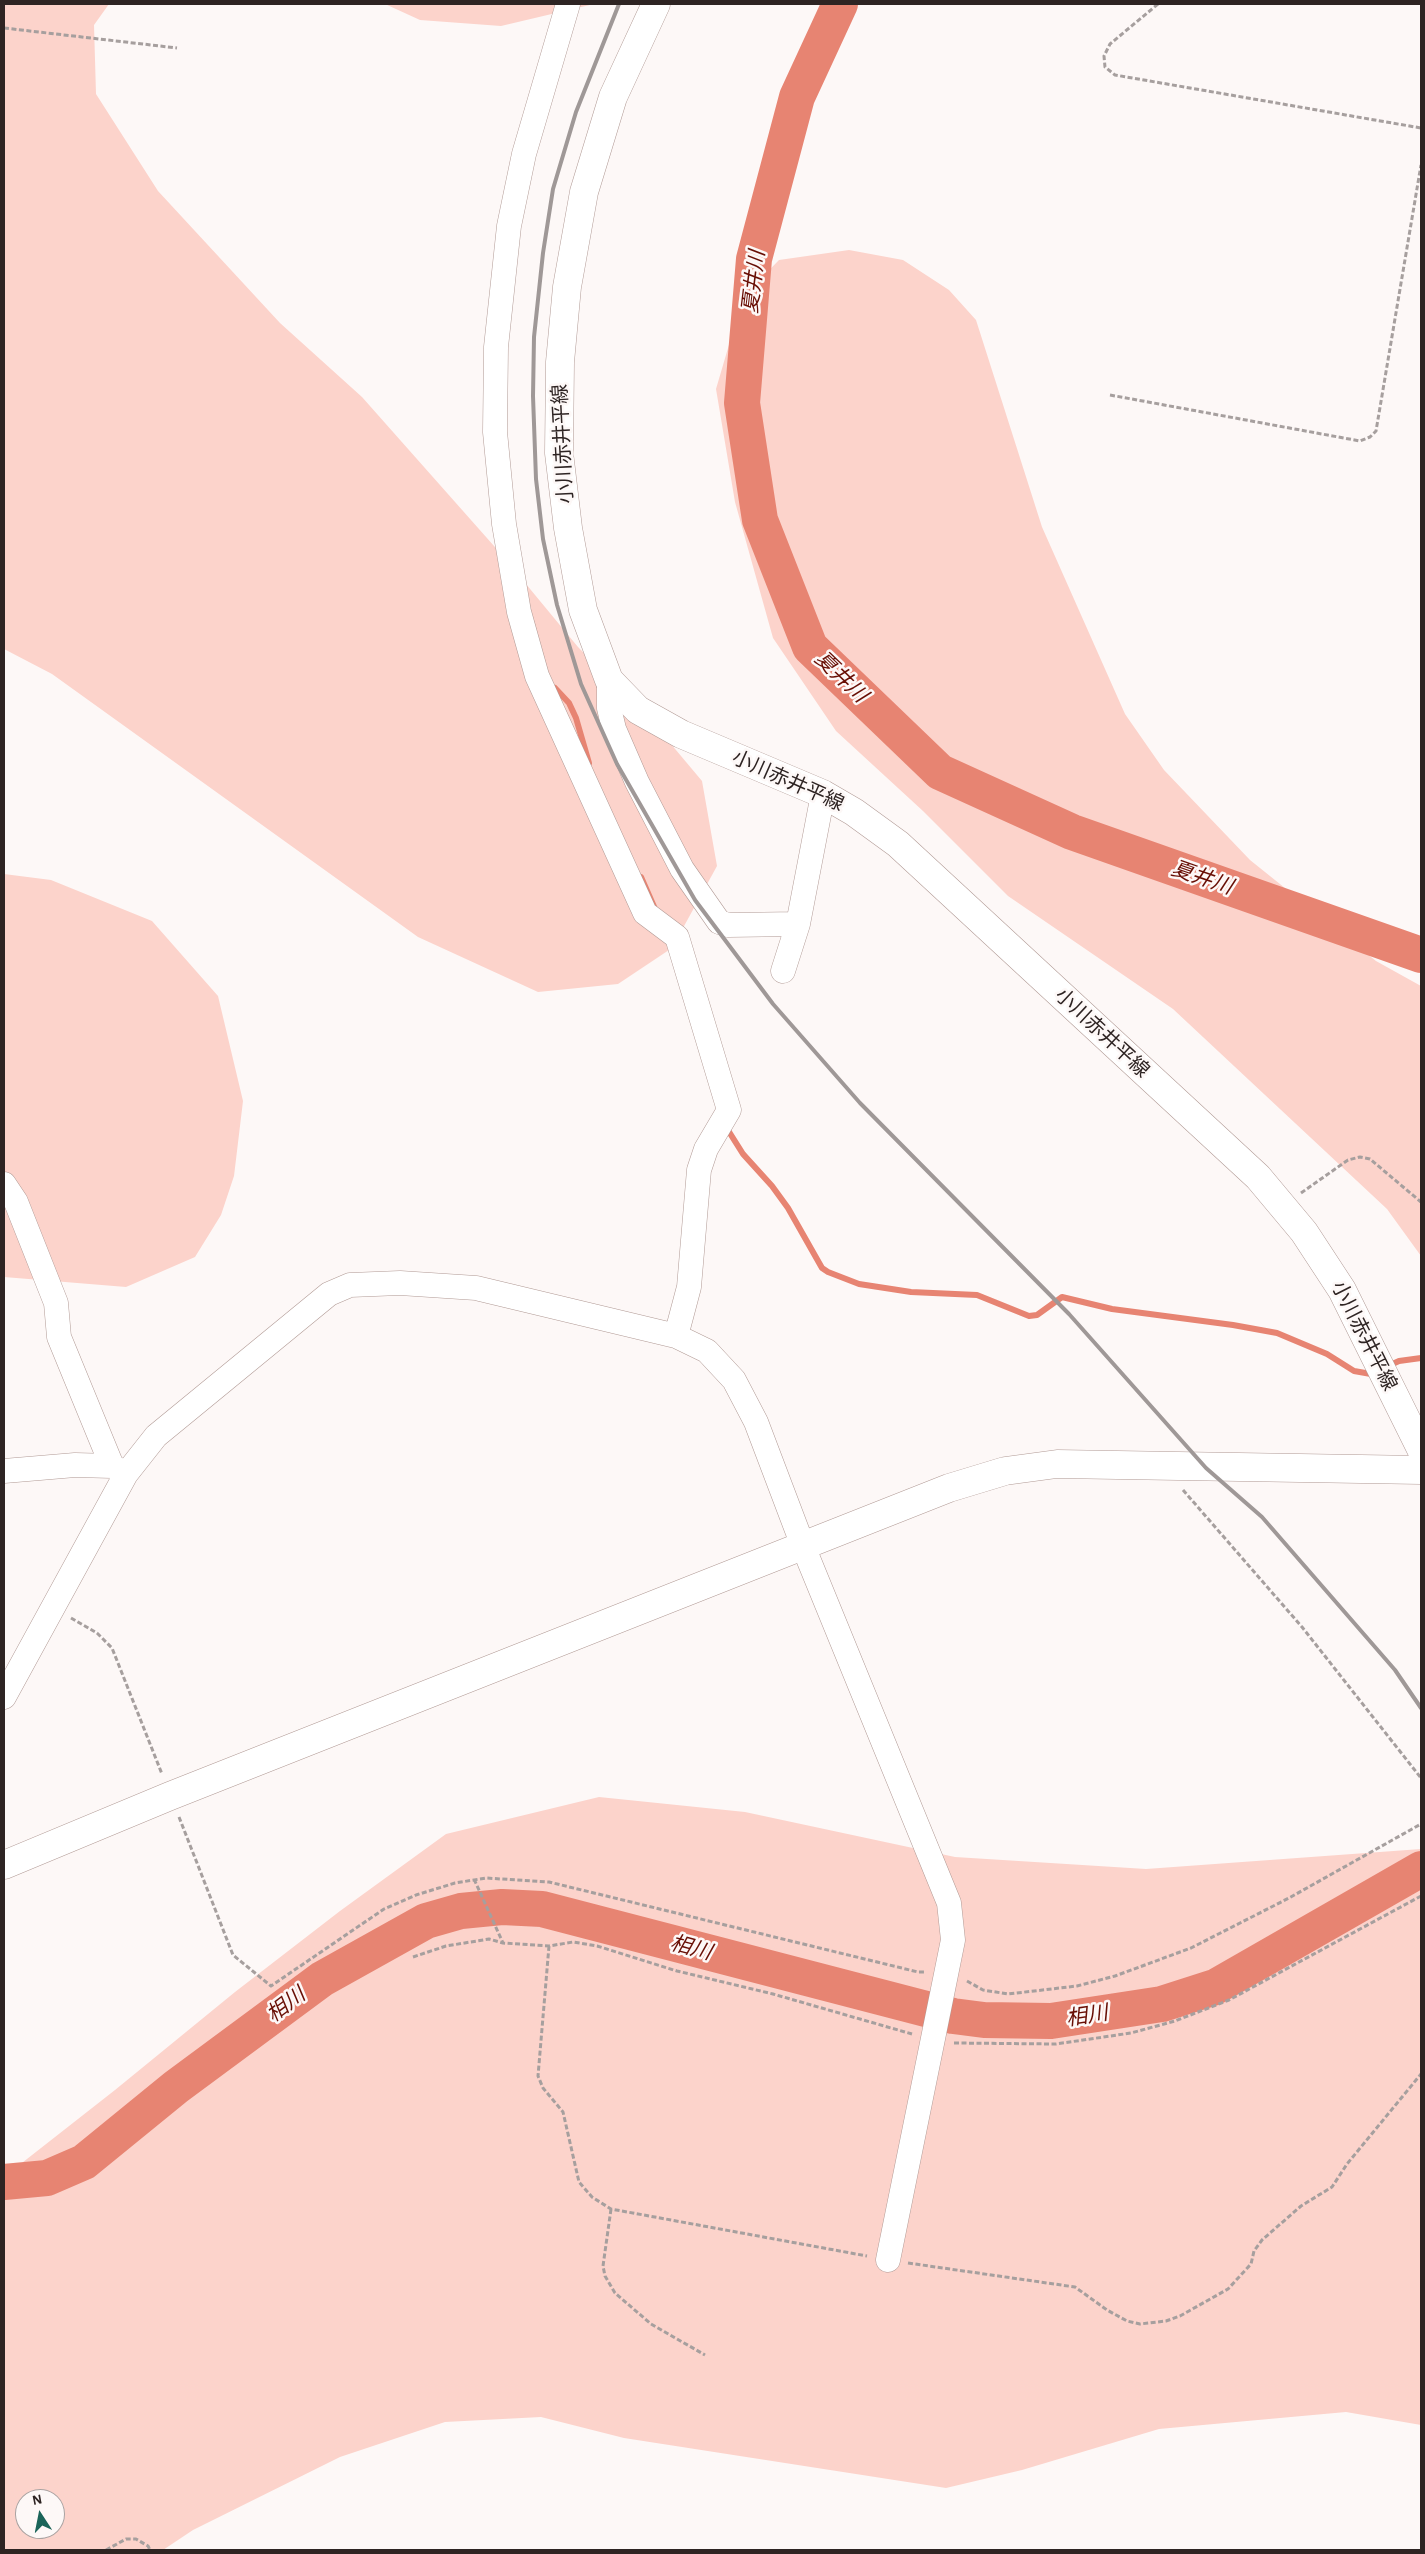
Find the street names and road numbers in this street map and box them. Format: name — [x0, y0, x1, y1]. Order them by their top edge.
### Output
street label: 小川赤井平線 — [548, 383, 578, 505]
street label: 小川赤井平線 — [728, 746, 848, 816]
street label: 小川赤井平線 — [1050, 983, 1154, 1083]
street label: 小川赤井平線 — [1326, 1277, 1402, 1395]

